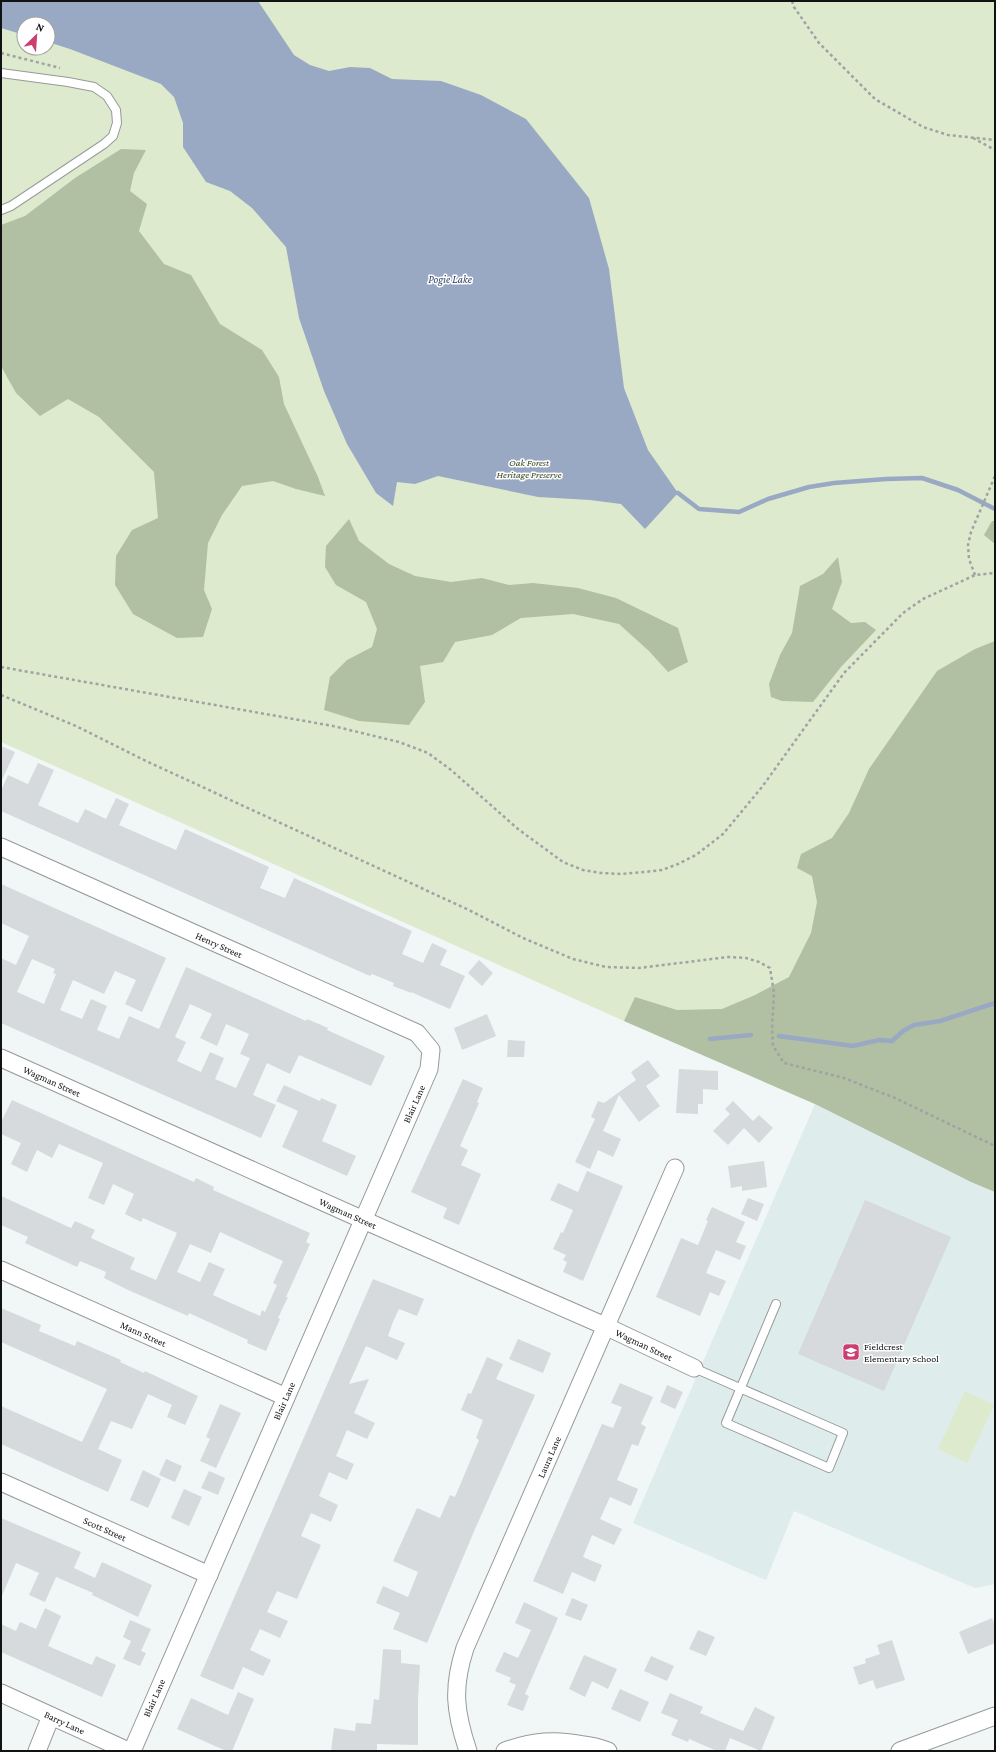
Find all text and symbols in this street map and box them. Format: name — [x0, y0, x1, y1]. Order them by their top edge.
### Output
north arrow — [16, 16, 56, 56]
text: N — [34, 20, 47, 34]
water label: Pogie Lake — [428, 273, 473, 286]
park label: Oak Forest Heritage Preserve — [497, 457, 562, 480]
street label: Henry Street — [194, 929, 245, 960]
street label: Wagman Street — [22, 1063, 83, 1099]
street label: Blair Lane — [401, 1083, 427, 1125]
street label: Wagman Street — [318, 1195, 379, 1231]
street label: Mann Street — [119, 1318, 169, 1349]
street label: Wagman Street — [614, 1326, 675, 1363]
place label: Fieldcrest Elementary School — [864, 1341, 939, 1364]
school or university icon: Fieldcrest Elementary School — [841, 1342, 861, 1362]
street label: Blair Lane — [271, 1380, 297, 1422]
street label: Laura Lane — [535, 1434, 563, 1479]
street label: Scott Street — [82, 1514, 129, 1543]
street label: Blair Lane — [141, 1677, 167, 1719]
street label: Barry Lane — [43, 1708, 87, 1736]

